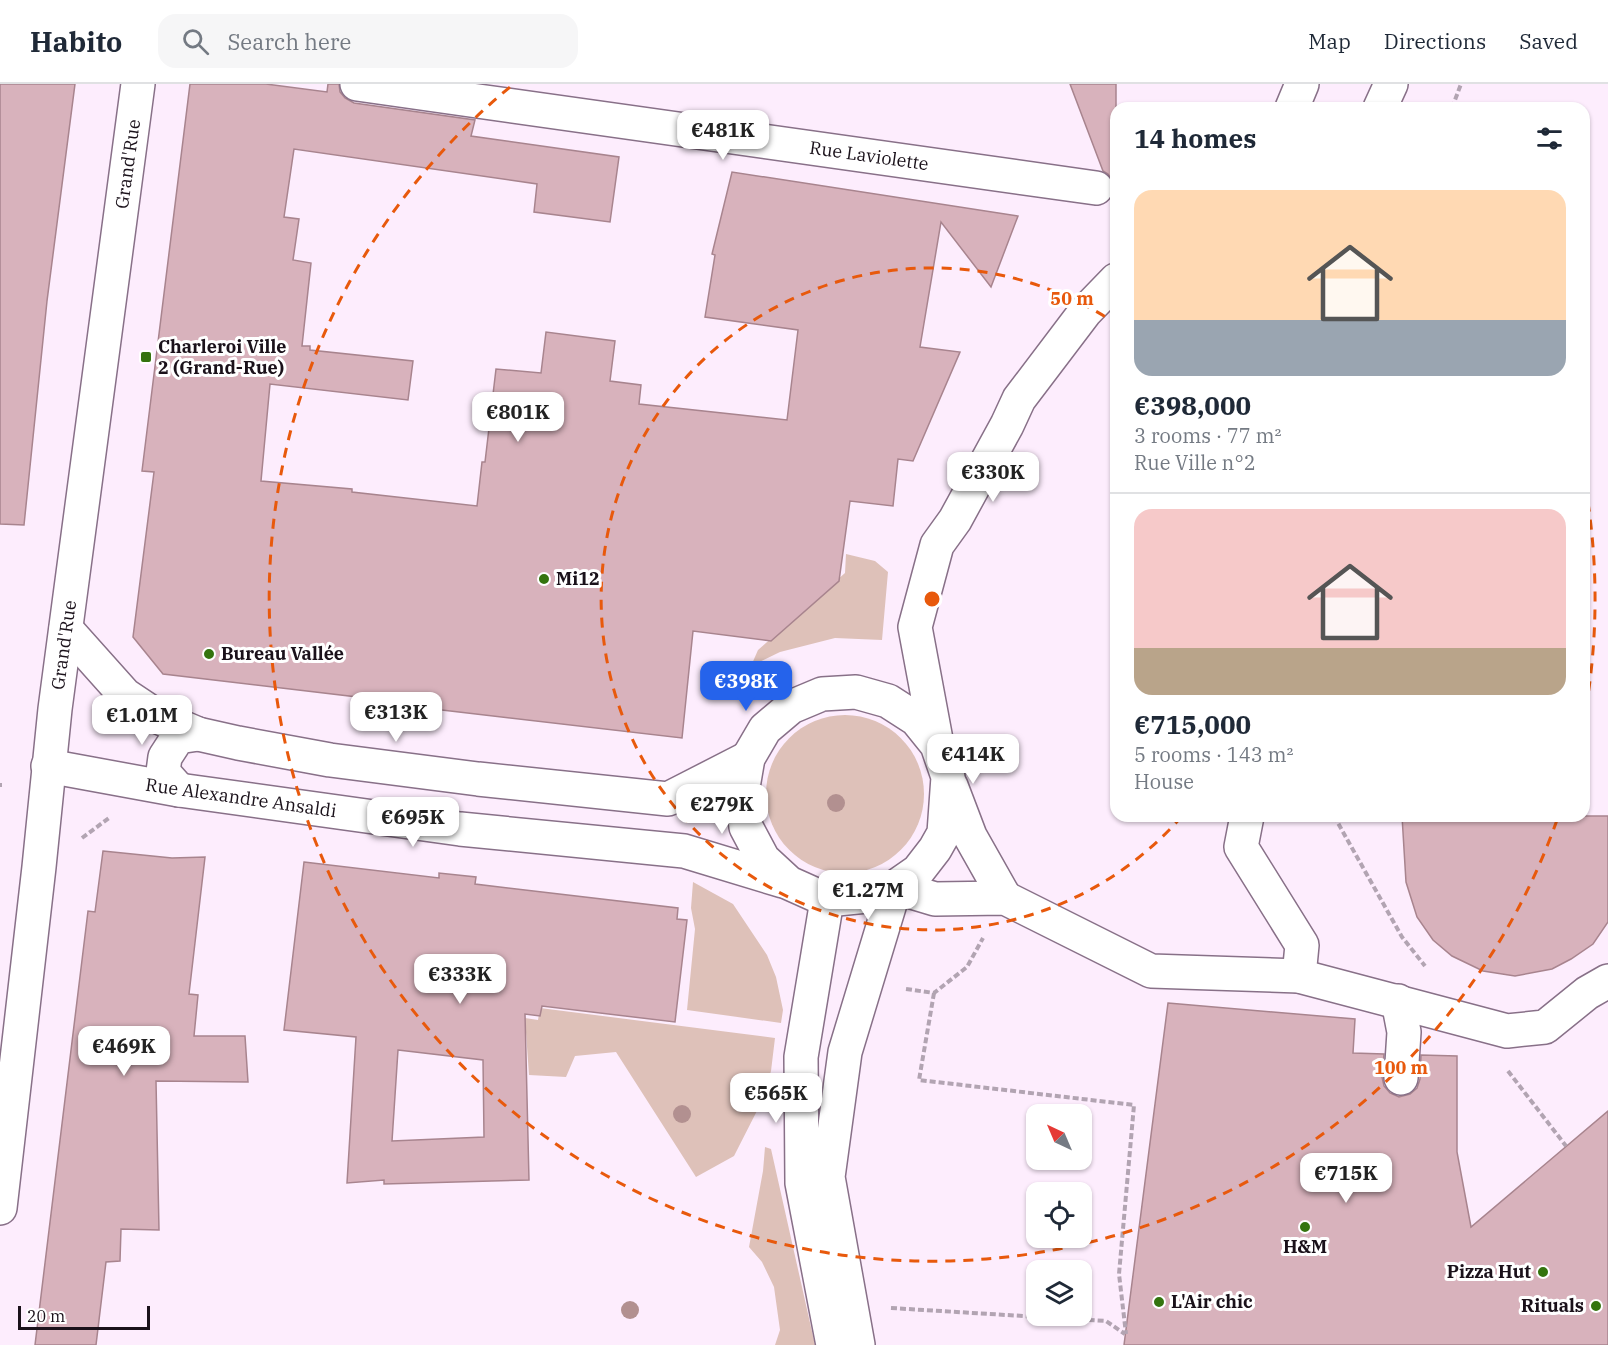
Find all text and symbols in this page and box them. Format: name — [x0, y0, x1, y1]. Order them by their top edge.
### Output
search box — [158, 14, 578, 68]
text: Habito — [30, 23, 122, 60]
icon: search — [179, 25, 212, 58]
text: Search here — [227, 27, 351, 56]
text: Map — [1308, 27, 1351, 55]
text: Directions — [1384, 27, 1486, 55]
text: Saved — [1519, 27, 1578, 55]
pin: €481K — [681, 110, 765, 161]
text: €481K — [691, 116, 755, 143]
street label: Grand'Rue — [110, 118, 145, 210]
text: 14 homes — [1134, 121, 1256, 155]
icon: filters — [1533, 122, 1566, 155]
street label: Rue Laviolette — [808, 136, 930, 175]
icon: home — [1296, 229, 1404, 337]
text: 50 m — [1050, 287, 1094, 310]
place label: Charleroi Ville 2 (Grand-Rue) — [158, 335, 287, 379]
marker: Charleroi Ville 2 (Grand-Rue) — [139, 350, 153, 364]
text: €398,000 — [1134, 388, 1251, 422]
pin: €801K — [476, 392, 560, 443]
text: €801K — [486, 398, 550, 425]
text: 3 rooms · 77 m² — [1134, 422, 1281, 449]
text: Rue Ville n°2 — [1134, 449, 1256, 476]
pin: €330K — [951, 452, 1035, 503]
text: €330K — [961, 458, 1025, 485]
icon: home — [1296, 548, 1404, 656]
place label: Mi12 — [556, 567, 600, 590]
marker: Mi12 — [537, 572, 551, 586]
centre of rings — [922, 589, 942, 609]
street label: Grand'Rue — [46, 599, 81, 691]
place label: Bureau Vallée — [221, 642, 344, 665]
marker: Bureau Vallée — [202, 647, 216, 661]
pin: €398K — [704, 661, 788, 712]
text: €398K — [714, 667, 778, 694]
pin: €313K — [354, 692, 438, 743]
pin: €1.01M — [93, 695, 191, 746]
text: €313K — [364, 698, 428, 725]
text: €1.01M — [106, 701, 178, 728]
text: €715,000 — [1134, 707, 1251, 741]
pin: €414K — [931, 734, 1015, 785]
text: €414K — [941, 740, 1005, 767]
text: 5 rooms · 143 m² — [1134, 741, 1293, 768]
text: House — [1134, 768, 1194, 795]
street label: Rue Alexandre Ansaldi — [144, 773, 338, 822]
pin: €279K — [680, 784, 764, 835]
text: €279K — [690, 790, 754, 817]
pin: €695K — [371, 797, 455, 848]
text: €695K — [381, 803, 445, 830]
pin: €1.27M — [819, 870, 917, 921]
text: €1.27M — [832, 876, 904, 903]
pin: €333K — [418, 954, 502, 1005]
text: €333K — [428, 960, 492, 987]
pin: €469K — [82, 1026, 166, 1077]
text: €469K — [92, 1032, 156, 1059]
text: 100 m — [1374, 1056, 1429, 1079]
pin: €565K — [734, 1073, 818, 1124]
text: €565K — [744, 1079, 808, 1106]
north arrow — [1026, 1104, 1092, 1170]
map controls — [1026, 1104, 1092, 1326]
pin: €715K — [1304, 1153, 1388, 1204]
text: €715K — [1314, 1159, 1378, 1186]
button: locate — [1026, 1182, 1092, 1248]
marker: H&M — [1298, 1220, 1312, 1234]
place label: H&M — [1283, 1235, 1327, 1258]
button: layers — [1026, 1260, 1092, 1326]
place label: Pizza Hut — [1447, 1260, 1531, 1283]
marker: Pizza Hut — [1536, 1265, 1550, 1279]
place label: L'Air chic — [1171, 1290, 1253, 1313]
place label: Rituals — [1521, 1294, 1584, 1317]
marker: L'Air chic — [1152, 1295, 1166, 1309]
marker: Rituals — [1589, 1299, 1603, 1313]
scale bar — [18, 1303, 150, 1330]
text: 20 m — [27, 1306, 65, 1326]

